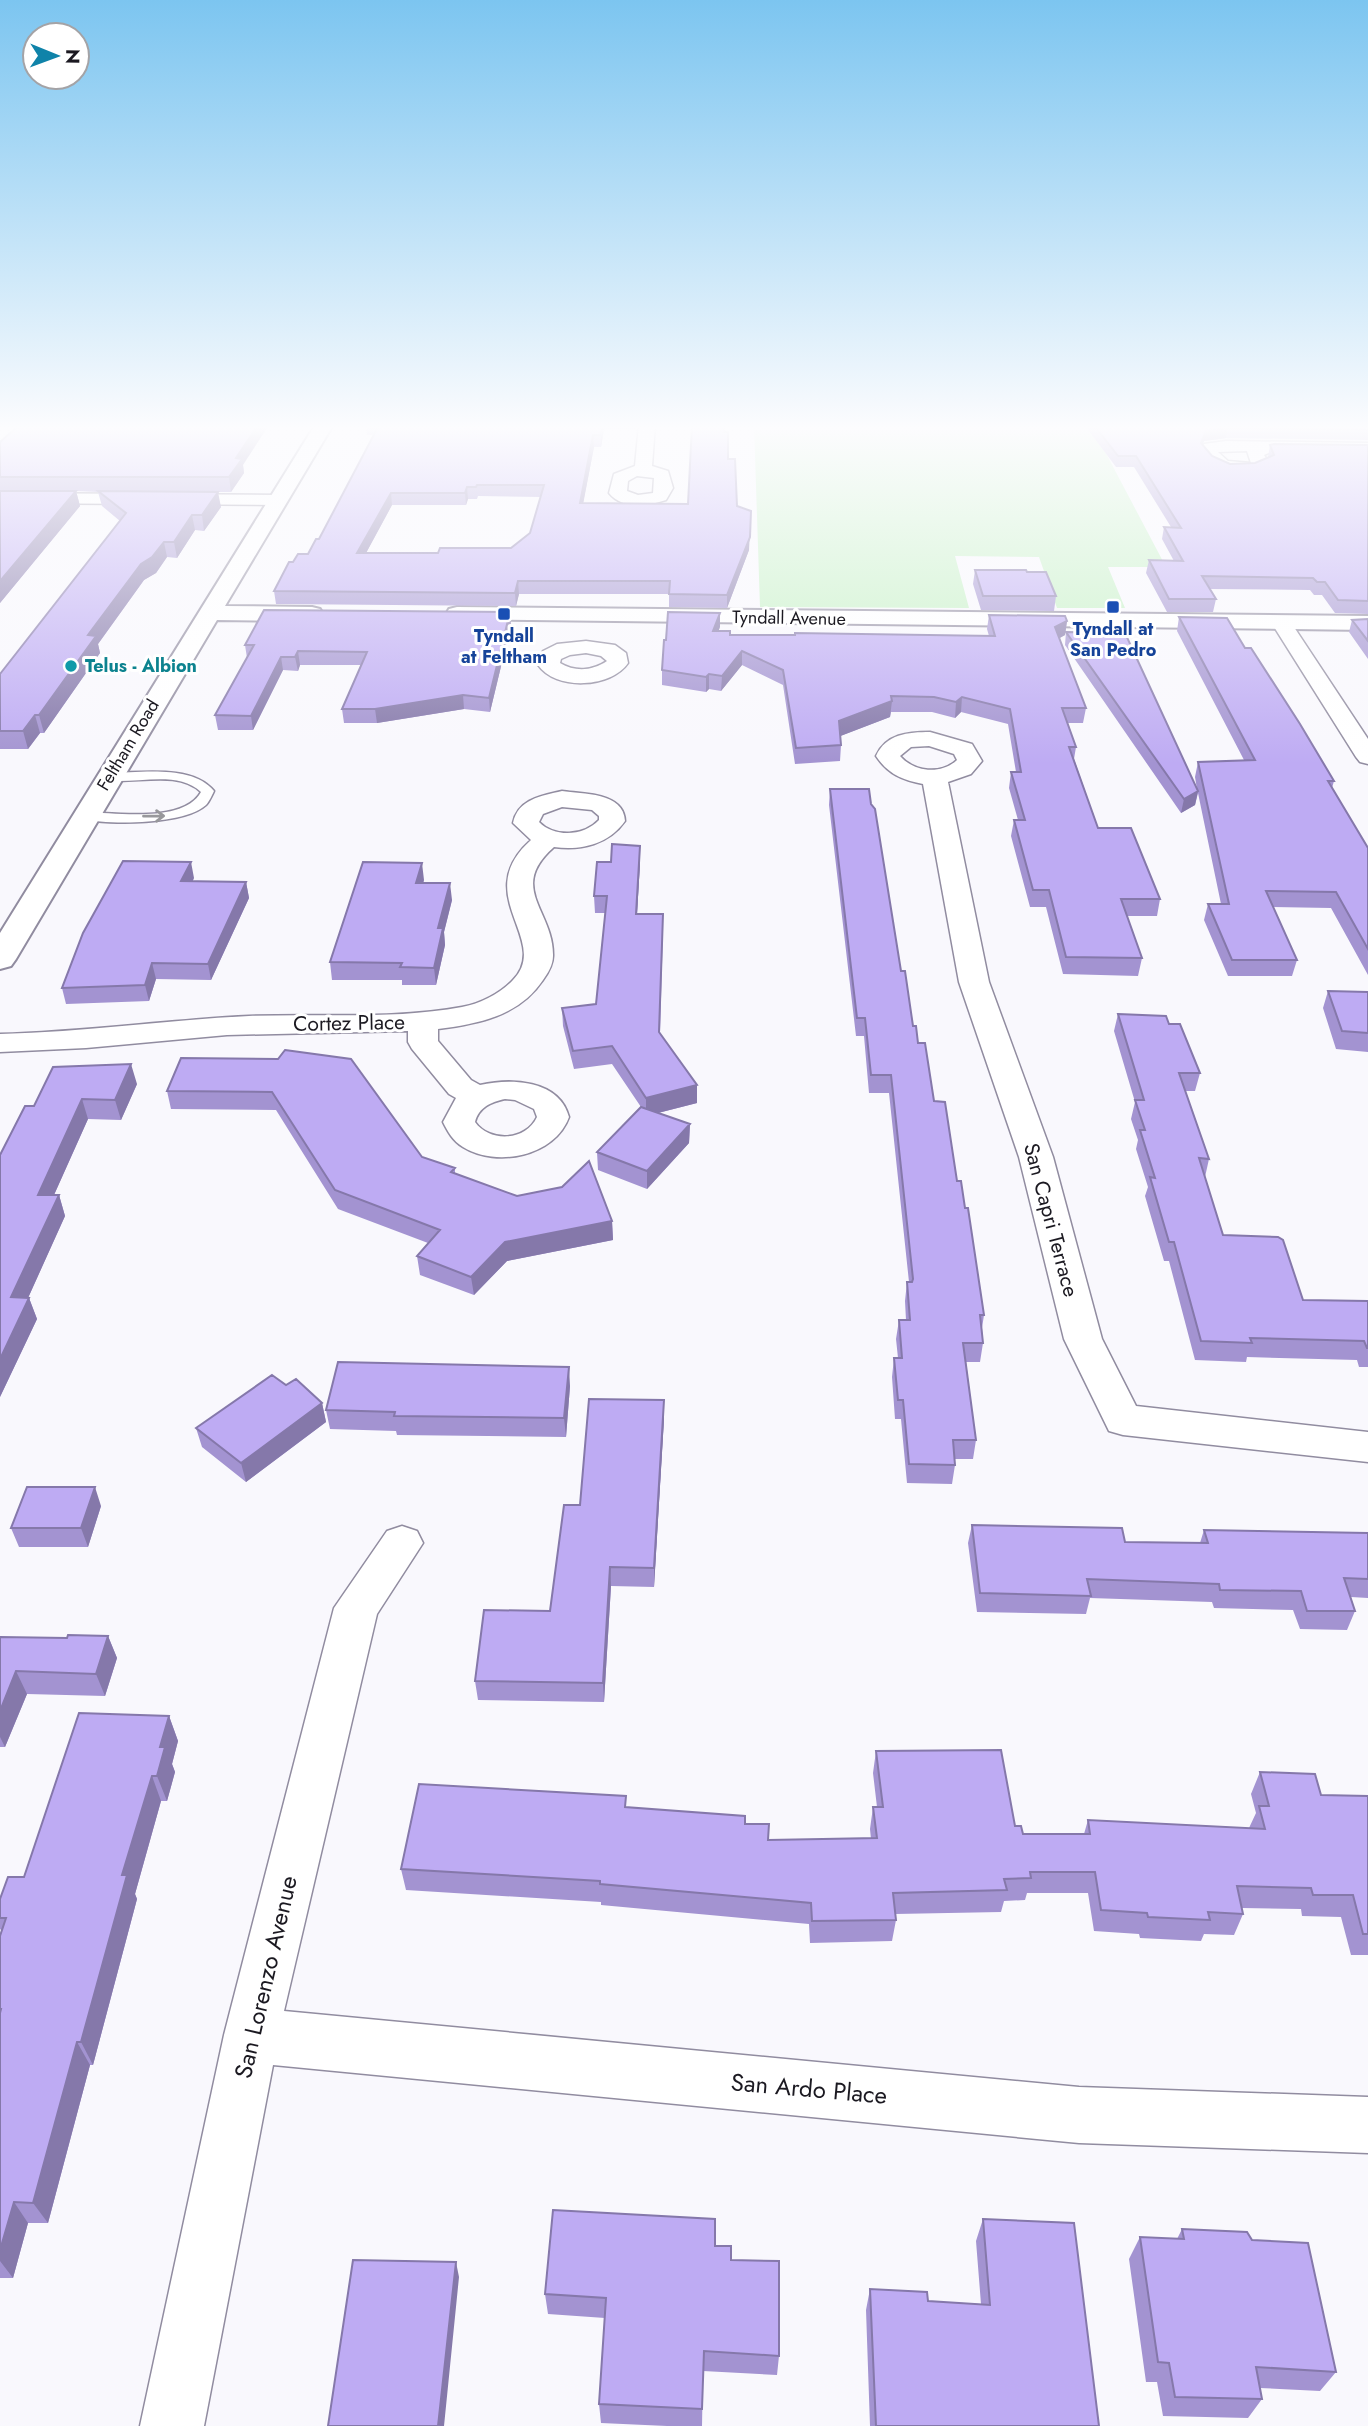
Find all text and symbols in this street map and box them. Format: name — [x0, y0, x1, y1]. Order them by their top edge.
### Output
north arrow — [21, 21, 91, 91]
text: N — [59, 49, 86, 64]
marker: Tyndall at San Pedro — [1105, 599, 1121, 615]
street label: Tyndall Avenue — [732, 604, 846, 632]
marker: Tyndall at Feltham — [496, 606, 512, 622]
place label: Tyndall at San Pedro — [1070, 616, 1157, 663]
place label: Tyndall at Feltham — [461, 623, 547, 670]
place label: Telus - Albion — [85, 653, 197, 679]
marker: Telus - Albion — [63, 658, 79, 674]
street label: Feltham Road — [90, 694, 166, 796]
one-way arrow — [142, 809, 165, 823]
street label: Cortez Place — [293, 1007, 405, 1039]
street label: San Capri Terrace — [1016, 1140, 1086, 1300]
street label: San Lorenzo Avenue — [225, 1872, 306, 2082]
street label: San Ardo Place — [730, 2064, 889, 2113]

